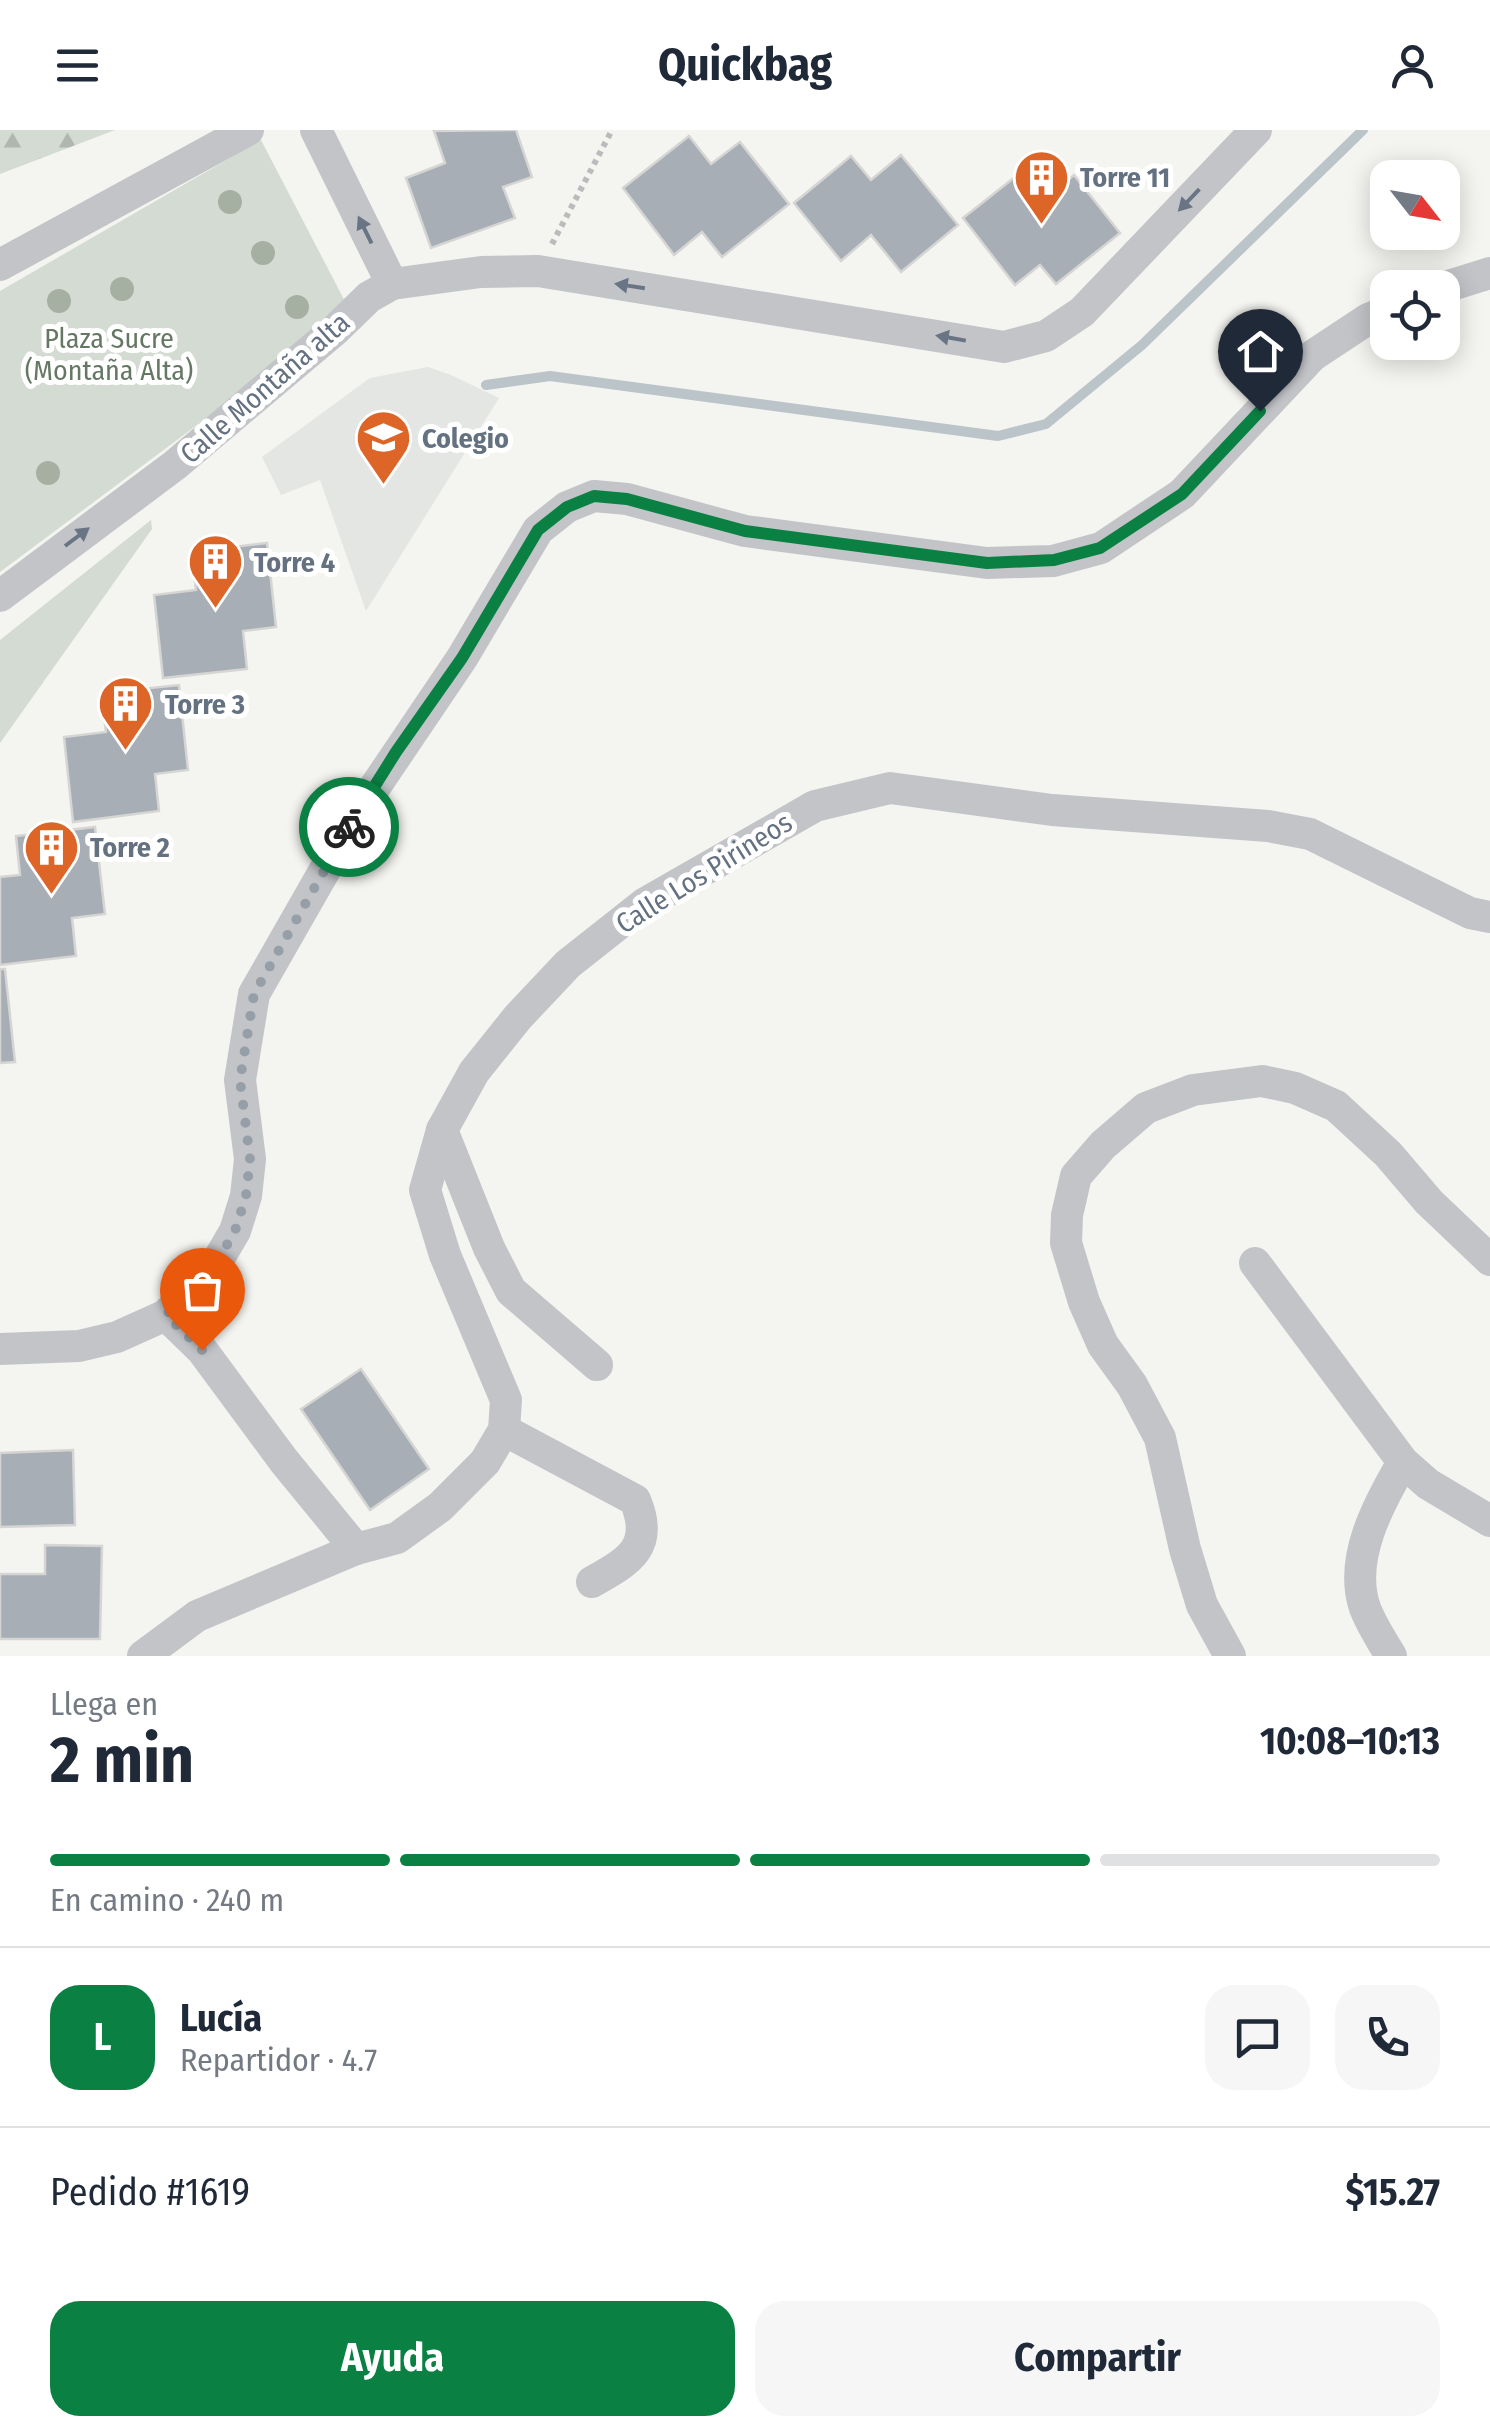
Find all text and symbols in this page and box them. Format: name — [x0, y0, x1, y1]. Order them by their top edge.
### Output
icon: menu — [50, 38, 105, 93]
text: Quickbag — [658, 38, 832, 92]
icon: person — [1385, 38, 1440, 93]
building icon: Torre 11 — [1011, 147, 1071, 226]
north arrow — [1370, 160, 1460, 250]
map controls — [1370, 160, 1460, 360]
place label: Torre 11 — [1080, 161, 1170, 194]
one-way arrow — [1178, 188, 1201, 212]
one-way arrow — [357, 215, 374, 244]
button: locate — [1370, 270, 1460, 360]
one-way arrow — [614, 278, 645, 293]
street label: Calle Montaña alta — [174, 306, 356, 470]
pin — [1218, 309, 1303, 412]
park label: Plaza Sucre (Montaña Alta) — [25, 322, 193, 387]
icon: home — [1233, 324, 1288, 379]
one-way arrow — [934, 330, 966, 345]
school or university icon: Colegio — [353, 408, 413, 487]
place label: Colegio — [422, 422, 509, 455]
one-way arrow — [64, 526, 90, 547]
building icon: Torre 4 — [185, 532, 245, 611]
place label: Torre 4 — [254, 546, 335, 579]
building icon: Torre 3 — [96, 674, 156, 753]
place label: Torre 3 — [165, 688, 245, 721]
courier — [299, 777, 399, 877]
icon: bike — [322, 800, 377, 855]
street label: Calle Los Pirineos — [610, 806, 798, 940]
building icon: Torre 2 — [21, 817, 81, 896]
place label: Torre 2 — [90, 831, 170, 864]
pin — [160, 1248, 245, 1351]
icon: bag — [175, 1263, 230, 1318]
text: Llega en — [50, 1685, 158, 1723]
text: 10:08–10:13 — [1260, 1718, 1440, 1764]
text: 2 min — [50, 1721, 194, 1799]
text: En camino · 240 m — [50, 1881, 284, 1919]
button: chat — [1205, 1985, 1310, 2090]
button: phone — [1335, 1985, 1440, 2090]
text: Lucía — [180, 1995, 262, 2041]
text: L — [94, 2014, 111, 2060]
text: Repartidor · 4.7 — [180, 2041, 377, 2079]
text: Pedido #1619 — [50, 2169, 250, 2215]
text: $15.27 — [1345, 2169, 1440, 2215]
button: Ayuda — [50, 2301, 735, 2416]
button: Compartir — [755, 2301, 1440, 2416]

